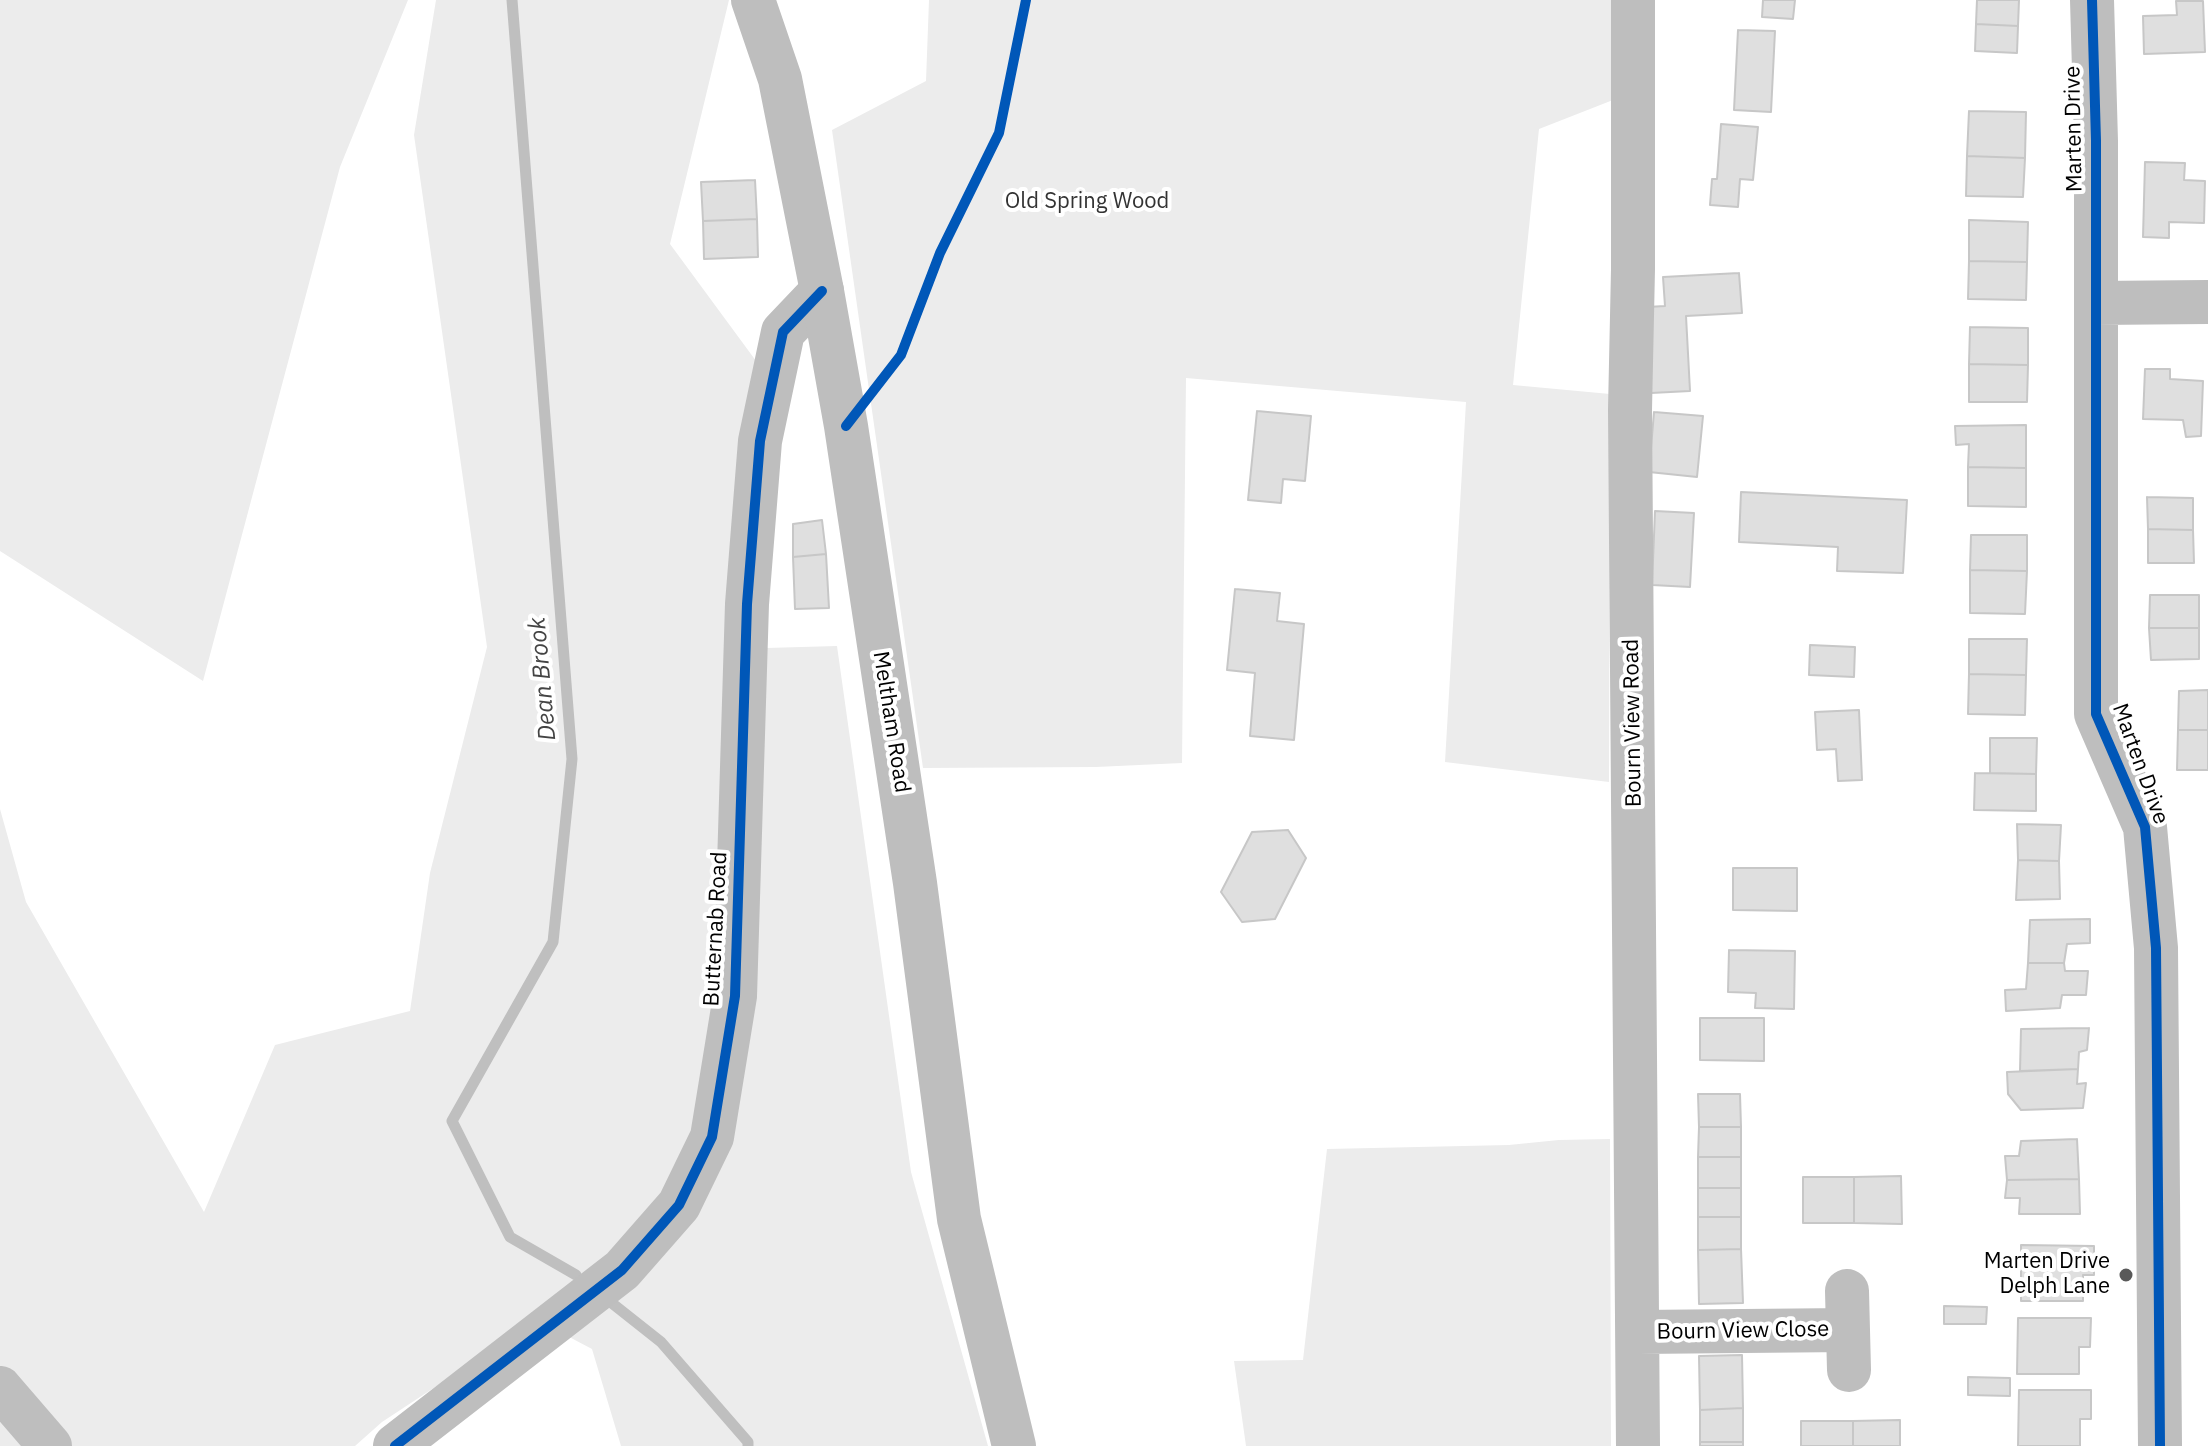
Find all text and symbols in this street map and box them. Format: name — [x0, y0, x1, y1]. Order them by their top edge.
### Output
street label: Marten Drive — [2060, 66, 2088, 192]
park label: Old Spring Wood — [1005, 189, 1169, 215]
water label: Dean Brook — [523, 616, 563, 742]
street label: Bourn View Road — [1618, 639, 1648, 807]
street label: Meltham Road — [867, 649, 915, 795]
street label: Marten Drive — [2106, 700, 2174, 828]
street label: Butternab Road — [699, 851, 733, 1007]
place label: Marten Drive Delph Lane — [1984, 1249, 2110, 1300]
marker: Marten Drive Delph Lane — [2117, 1266, 2135, 1284]
street label: Bourn View Close — [1656, 1316, 1830, 1346]

